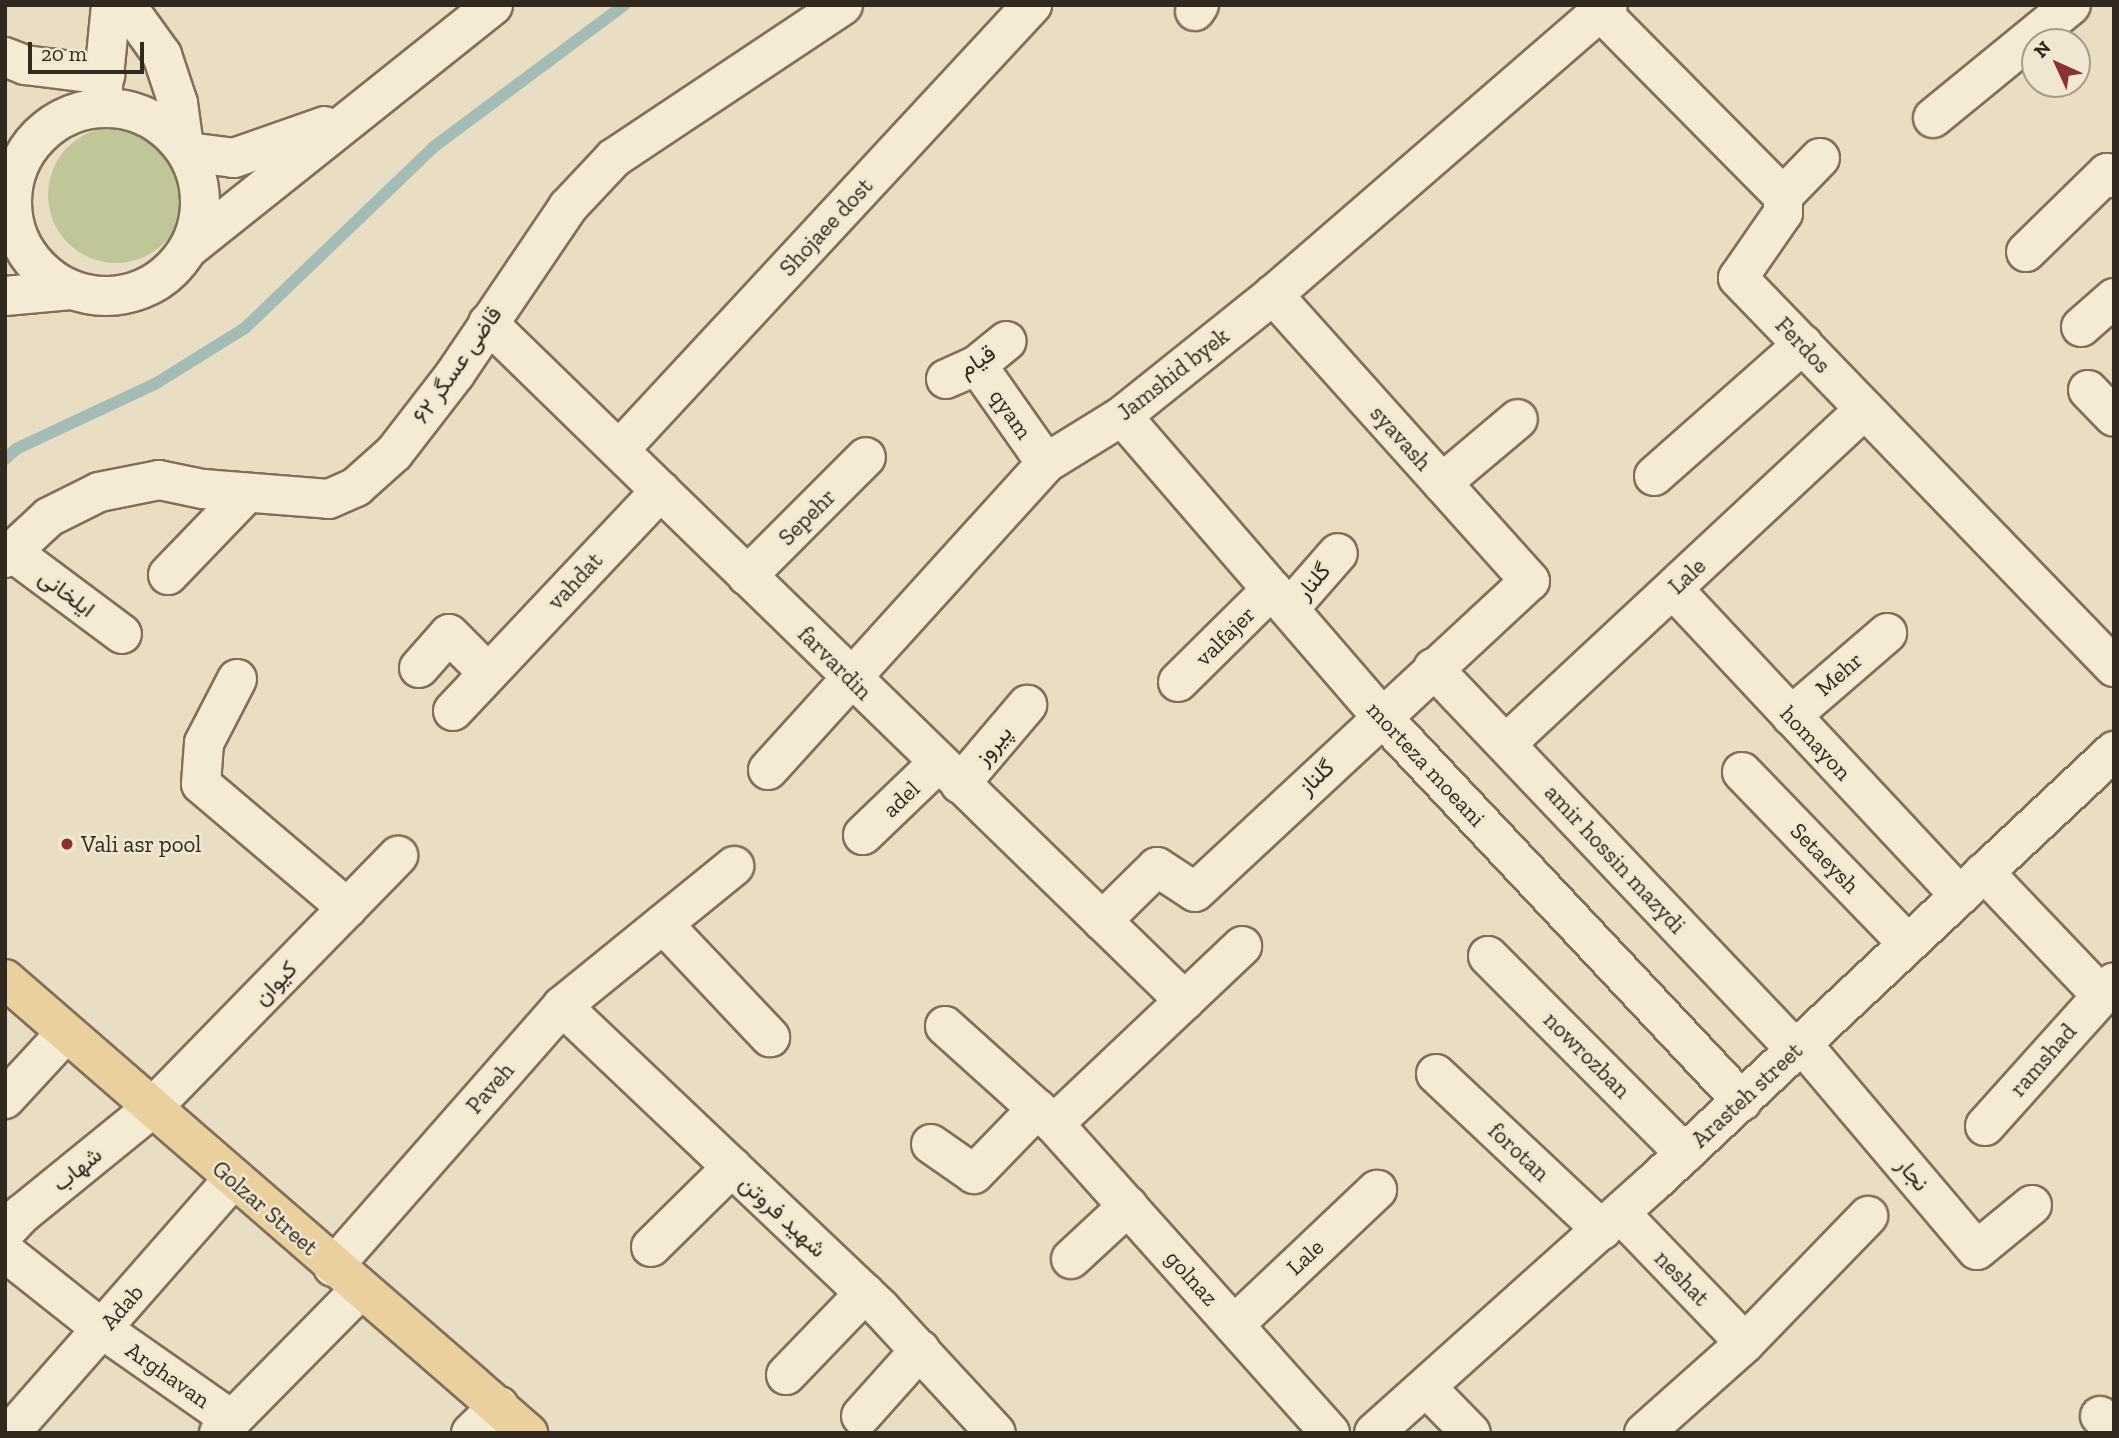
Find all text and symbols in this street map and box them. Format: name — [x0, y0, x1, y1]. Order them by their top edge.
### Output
scale bar — [32, 28, 147, 72]
north arrow — [2021, 28, 2091, 98]
text: N — [2029, 36, 2055, 62]
text: 20 m — [41, 41, 87, 66]
street label: Shojaee dost — [774, 172, 878, 282]
street label: قاضی عسگر ۶۲ — [407, 301, 507, 429]
street label: Ferdos — [1770, 311, 1836, 379]
street label: Jamshid byek — [1112, 322, 1234, 426]
street label: قیام — [953, 339, 1001, 383]
street label: qyam — [984, 384, 1038, 444]
street label: syavash — [1365, 400, 1437, 476]
street label: Sepehr — [773, 483, 841, 551]
street label: vahdat — [542, 547, 608, 615]
street label: Lale — [1663, 552, 1711, 600]
street label: گلنار — [1290, 557, 1336, 605]
street label: ایلخانی — [34, 563, 100, 623]
street label: valfajer — [1189, 600, 1261, 672]
street label: farvardin — [792, 620, 878, 706]
street label: Mehr — [1810, 646, 1868, 702]
street label: morteza moeani — [1361, 696, 1491, 832]
street label: homayon — [1775, 700, 1857, 786]
street label: پیروز — [968, 719, 1018, 771]
street label: گلناز — [1292, 754, 1340, 800]
street label: adel — [877, 775, 925, 823]
street label: amir hossin mazydi — [1539, 779, 1691, 939]
street label: Setaeysh — [1785, 817, 1865, 899]
place label: Vali asr pool — [81, 830, 202, 858]
marker: Vali asr pool — [59, 836, 75, 852]
street label: کیوان — [247, 955, 303, 1011]
street label: nowrozban — [1538, 1006, 1636, 1104]
street label: ramshad — [2004, 1018, 2082, 1102]
street label: Arasteh street — [1686, 1037, 1808, 1153]
street label: Paveh — [460, 1057, 520, 1119]
street label: forotan — [1483, 1117, 1555, 1187]
street label: شهاب — [47, 1141, 107, 1197]
street label: نجار — [1891, 1151, 1935, 1197]
street label: Golzar Street — [206, 1155, 324, 1261]
street label: شهید فروتن — [734, 1169, 832, 1263]
street label: Lale — [1281, 1233, 1329, 1281]
street label: golnaz — [1160, 1244, 1224, 1312]
street label: neshat — [1649, 1244, 1715, 1312]
street label: Adab — [95, 1279, 149, 1335]
street label: Arghavan — [120, 1336, 216, 1414]

